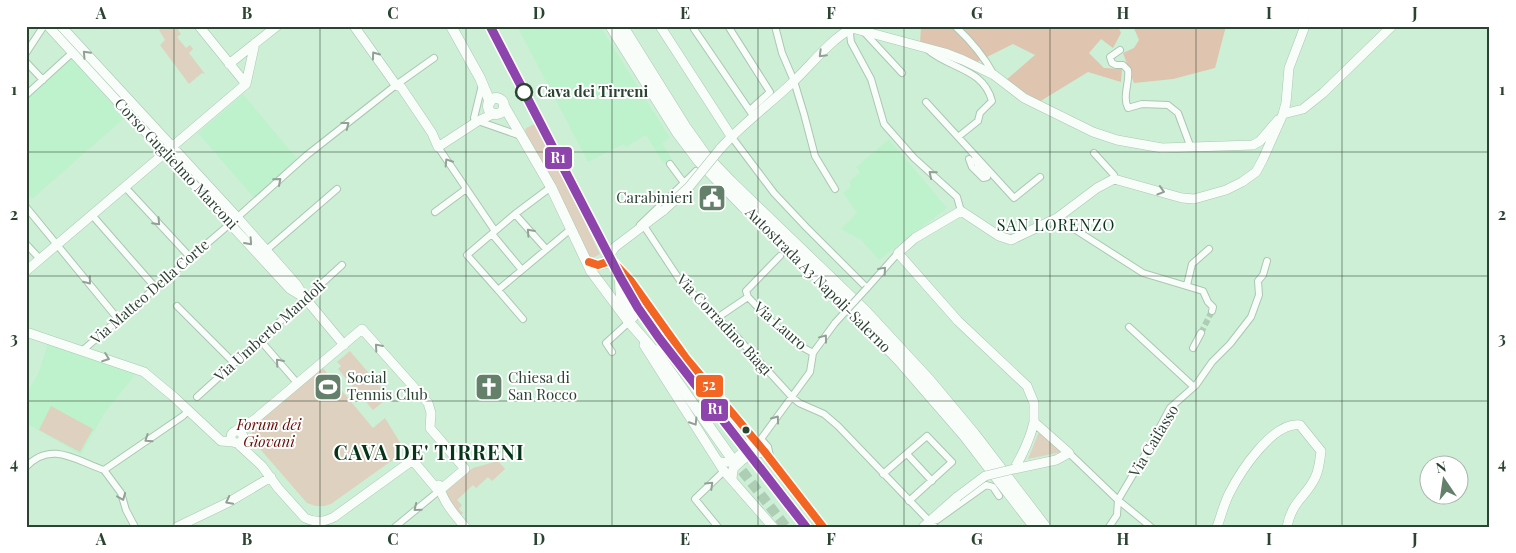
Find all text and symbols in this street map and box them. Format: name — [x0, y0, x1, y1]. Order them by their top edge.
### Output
text: A — [95, 2, 107, 23]
text: B — [242, 2, 253, 23]
text: C — [387, 2, 399, 23]
text: D — [533, 2, 545, 23]
text: E — [680, 2, 690, 23]
text: F — [826, 2, 836, 23]
text: G — [971, 2, 983, 23]
text: H — [1117, 2, 1130, 23]
text: I — [1266, 2, 1272, 23]
text: J — [1411, 2, 1418, 23]
one-way arrow — [819, 48, 828, 57]
one-way arrow — [83, 50, 92, 59]
one-way arrow — [372, 52, 381, 61]
text: 1 — [11, 78, 17, 99]
text: 1 — [1499, 78, 1505, 99]
place label: Cava dei Tirreni — [537, 81, 648, 101]
marker: Cava dei Tirreni — [515, 83, 533, 101]
street label: Corso Guglielmo Marconi — [111, 93, 243, 234]
one-way arrow — [340, 121, 349, 130]
line badge: R1 — [544, 146, 573, 170]
text: R1 — [550, 148, 566, 167]
one-way arrow — [444, 158, 454, 167]
one-way arrow — [929, 170, 938, 179]
one-way arrow — [272, 178, 281, 186]
public building icon: Carabinieri — [697, 183, 727, 213]
one-way arrow — [1157, 186, 1165, 196]
place label: Carabinieri — [616, 187, 694, 207]
street label: Autostrada A3 Napoli-Salerno — [741, 201, 896, 356]
text: 2 — [10, 203, 18, 224]
text: 2 — [1498, 203, 1506, 224]
district label: SAN LORENZO — [997, 214, 1115, 235]
one-way arrow — [151, 216, 160, 225]
one-way arrow — [527, 228, 536, 237]
street label: Via Matteo Della Corte — [85, 234, 213, 349]
one-way arrow — [243, 237, 252, 246]
one-way arrow — [877, 267, 886, 276]
street label: Via Corradino Biagi — [672, 269, 777, 380]
street label: Via Umberto Mandoli — [209, 275, 329, 386]
one-way arrow — [82, 276, 91, 285]
street label: Via Lauro — [749, 296, 811, 354]
text: 3 — [10, 327, 18, 348]
text: 3 — [1498, 327, 1506, 348]
one-way arrow — [818, 334, 827, 344]
one-way arrow — [374, 343, 383, 352]
one-way arrow — [101, 352, 109, 362]
one-way arrow — [276, 358, 285, 367]
place label: Social Tennis Club — [347, 367, 428, 404]
place label: Chiesa di San Rocco — [508, 367, 577, 404]
sports icon: Social Tennis Club — [313, 372, 343, 402]
church icon: Chiesa di San Rocco — [474, 372, 504, 402]
line badge: 52 — [695, 374, 724, 398]
text: 52 — [702, 375, 716, 394]
line badge: R1 — [700, 398, 729, 422]
text: R1 — [707, 399, 723, 418]
street label: Via Caifasso — [1123, 401, 1183, 481]
park label: Forum dei Giovani — [235, 414, 302, 451]
one-way arrow — [770, 415, 779, 425]
one-way arrow — [687, 416, 697, 425]
unlabelled marker — [741, 425, 751, 435]
one-way arrow — [144, 433, 153, 443]
district label: CAVA DE' TIRRENI — [333, 438, 525, 465]
text: 4 — [10, 452, 18, 473]
text: 4 — [1498, 452, 1506, 473]
north arrow — [1418, 456, 1468, 506]
text: N — [1434, 456, 1448, 477]
one-way arrow — [704, 482, 713, 491]
one-way arrow — [115, 492, 126, 501]
one-way arrow — [225, 495, 234, 505]
one-way arrow — [414, 503, 423, 512]
text: A — [95, 528, 107, 549]
text: B — [242, 528, 253, 549]
text: C — [387, 528, 399, 549]
text: D — [533, 528, 545, 549]
text: E — [680, 528, 690, 549]
text: F — [826, 528, 836, 549]
text: G — [971, 528, 983, 549]
text: H — [1117, 528, 1130, 549]
text: I — [1266, 528, 1272, 549]
text: J — [1411, 528, 1418, 549]

